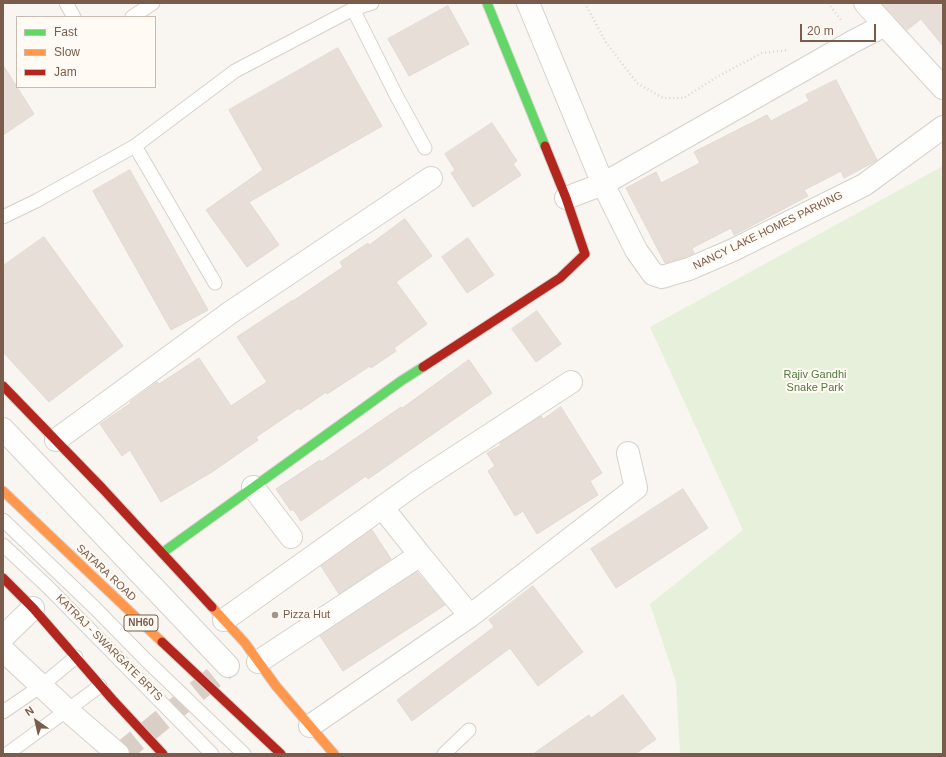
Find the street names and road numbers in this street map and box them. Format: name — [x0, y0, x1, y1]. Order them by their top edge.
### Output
street label: NANCY LAKE HOMES PARKING — [691, 189, 845, 273]
street label: SATARA ROAD — [73, 542, 139, 604]
street label: KATRAJ - SWARGATE BRTS — [53, 592, 165, 704]
road number: NH60 — [124, 615, 158, 631]

